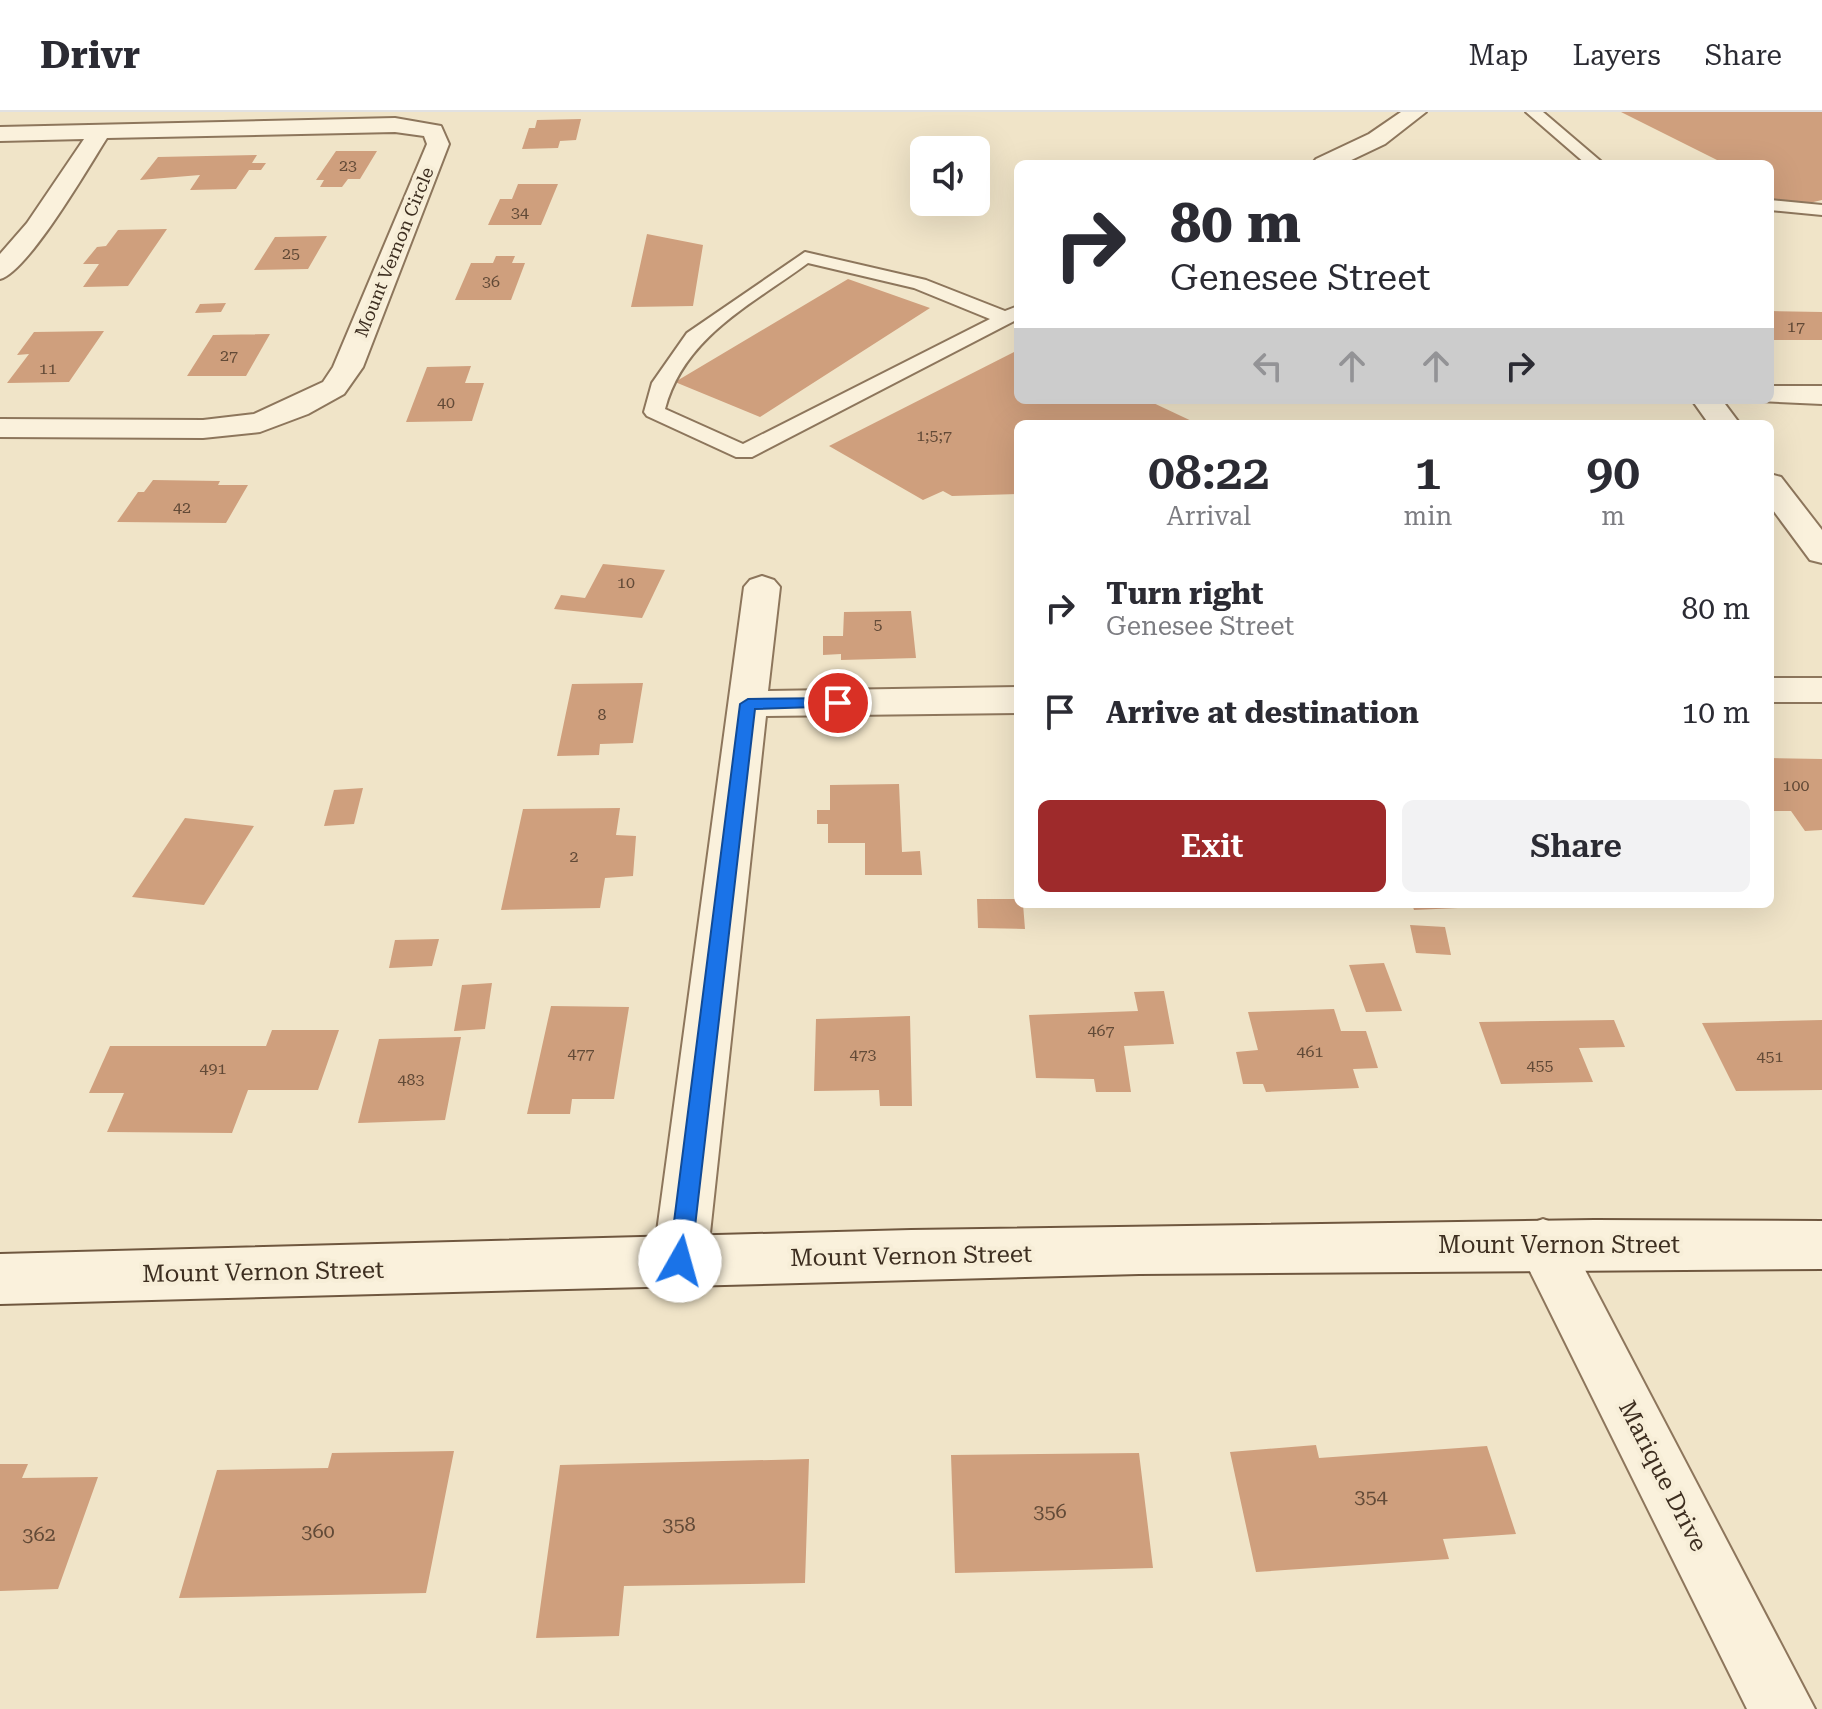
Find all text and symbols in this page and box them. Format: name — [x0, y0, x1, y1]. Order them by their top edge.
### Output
text: Drivr — [40, 33, 140, 77]
text: Map — [1469, 39, 1528, 72]
text: Layers — [1572, 39, 1661, 72]
text: Share — [1705, 39, 1782, 72]
map controls — [910, 136, 990, 216]
button: sound — [910, 136, 990, 216]
house number: 23 — [339, 156, 357, 175]
street label: Mount Vernon Circle — [350, 164, 438, 340]
text: 80 m — [1170, 190, 1301, 256]
icon: right — [1038, 192, 1142, 296]
house number: 34 — [511, 203, 529, 222]
house number: 25 — [282, 244, 300, 263]
text: Genesee Street — [1170, 257, 1430, 299]
house number: 36 — [482, 272, 500, 291]
house number: 17 — [1787, 317, 1805, 336]
icon: left — [1246, 344, 1290, 388]
icon: ahead — [1330, 344, 1374, 388]
icon: ahead — [1414, 344, 1458, 388]
icon: right — [1498, 344, 1542, 388]
house number: 27 — [220, 346, 238, 365]
house number: 11 — [39, 359, 57, 378]
house number: 40 — [437, 393, 455, 412]
house number: 1;5;7 — [916, 426, 952, 445]
text: 08:22 — [1148, 445, 1270, 501]
text: 1 — [1415, 445, 1441, 501]
text: 90 — [1586, 445, 1640, 501]
house number: 42 — [173, 498, 191, 517]
text: Arrival — [1167, 501, 1251, 531]
text: min — [1404, 501, 1452, 531]
text: m — [1601, 501, 1625, 531]
house number: 10 — [617, 573, 635, 592]
text: Turn right — [1106, 576, 1263, 611]
icon: right — [1038, 586, 1082, 630]
text: 80 m — [1681, 591, 1750, 626]
text: Genesee Street — [1106, 611, 1294, 641]
house number: 5 — [874, 615, 883, 634]
pin — [804, 669, 872, 737]
icon: arrive — [816, 681, 860, 725]
icon: arrive — [1038, 690, 1082, 734]
text: Arrive at destination — [1106, 695, 1419, 730]
text: 10 m — [1681, 695, 1750, 730]
house number: 8 — [598, 705, 607, 724]
house number: 100 — [1783, 776, 1809, 795]
button: Exit — [1038, 800, 1386, 892]
button: Share — [1402, 800, 1750, 892]
house number: 2 — [570, 847, 579, 866]
house number: 467 — [1088, 1021, 1114, 1040]
house number: 461 — [1297, 1042, 1323, 1061]
house number: 477 — [568, 1044, 594, 1063]
house number: 473 — [850, 1045, 876, 1064]
house number: 451 — [1757, 1047, 1783, 1066]
house number: 455 — [1527, 1056, 1553, 1075]
house number: 491 — [200, 1059, 226, 1078]
house number: 483 — [398, 1070, 424, 1089]
position arrow — [638, 1219, 722, 1303]
street label: Mount Vernon Street — [1438, 1231, 1680, 1259]
street label: Mount Vernon Street — [790, 1240, 1032, 1272]
street label: Mount Vernon Street — [142, 1256, 384, 1288]
street label: Marique Drive — [1613, 1396, 1713, 1556]
house number: 354 — [1354, 1484, 1389, 1508]
house number: 356 — [1033, 1499, 1067, 1523]
house number: 358 — [662, 1512, 696, 1536]
house number: 360 — [301, 1519, 335, 1543]
house number: 362 — [22, 1522, 56, 1546]

